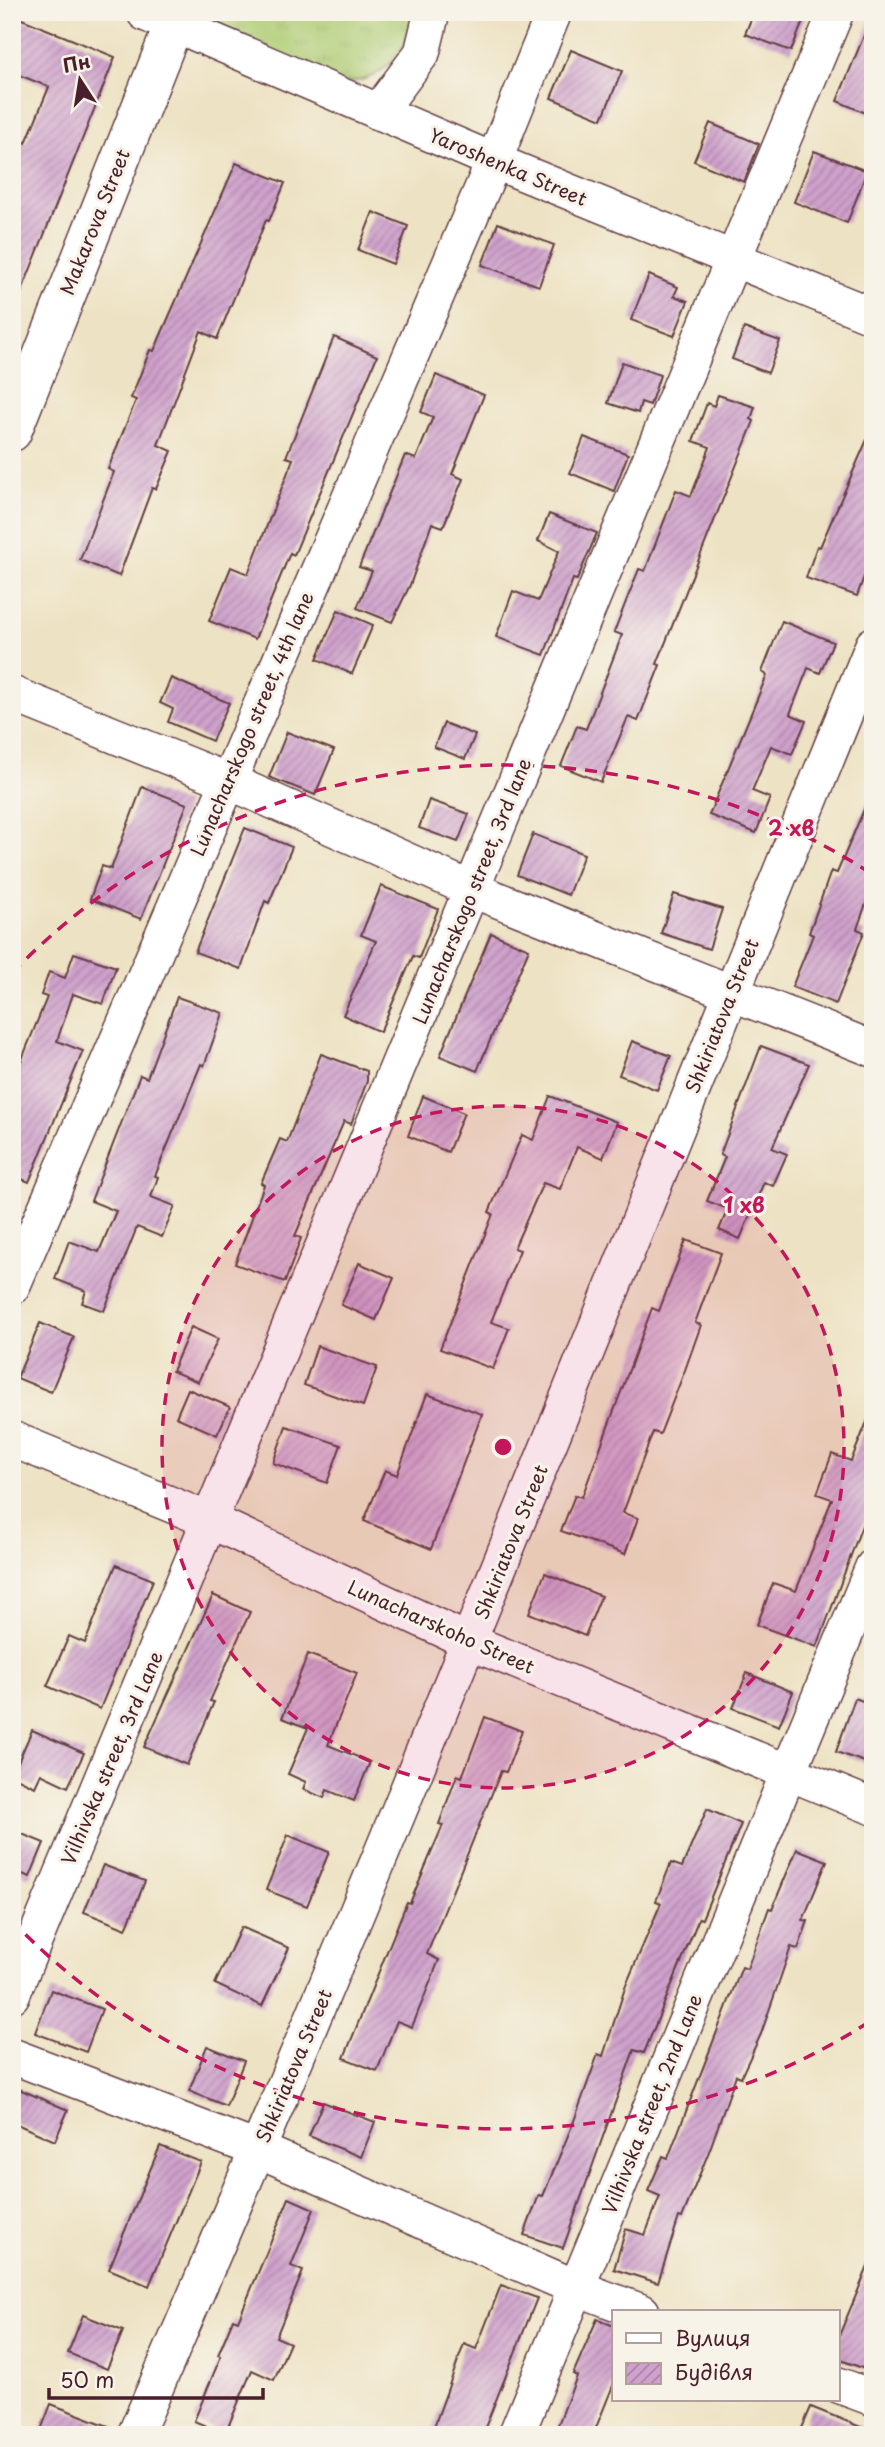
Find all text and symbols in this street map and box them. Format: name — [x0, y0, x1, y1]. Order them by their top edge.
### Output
north arrow — [46, 46, 116, 116]
text: Пн — [60, 46, 93, 79]
street label: Yaroshenka Street — [425, 120, 592, 212]
street label: Makarova Street — [52, 144, 136, 299]
street label: Lunacharskogo street, 4th lane — [183, 587, 320, 860]
street label: Lunacharskogo street, 3rd lane — [405, 753, 537, 1028]
text: 2 хв — [768, 811, 814, 843]
street label: Shkiriatova Street — [677, 934, 765, 1097]
text: 1 хв — [723, 1188, 765, 1220]
centre of rings — [491, 1435, 515, 1459]
street label: Shkiriatova Street — [466, 1460, 554, 1623]
street label: Lunacharskoho Street — [343, 1572, 540, 1680]
street label: Vilhivska street, 3rd Lane — [53, 1646, 169, 1869]
street label: Shkiriatova Street — [248, 1984, 338, 2147]
street label: Vilhivska street, 2nd Lane — [594, 1989, 708, 2218]
legend — [612, 2310, 840, 2402]
text: Вулиця — [675, 2321, 751, 2353]
text: Будівля — [675, 2355, 753, 2387]
scale bar — [49, 2356, 262, 2400]
text: 50 m — [60, 2363, 114, 2395]

